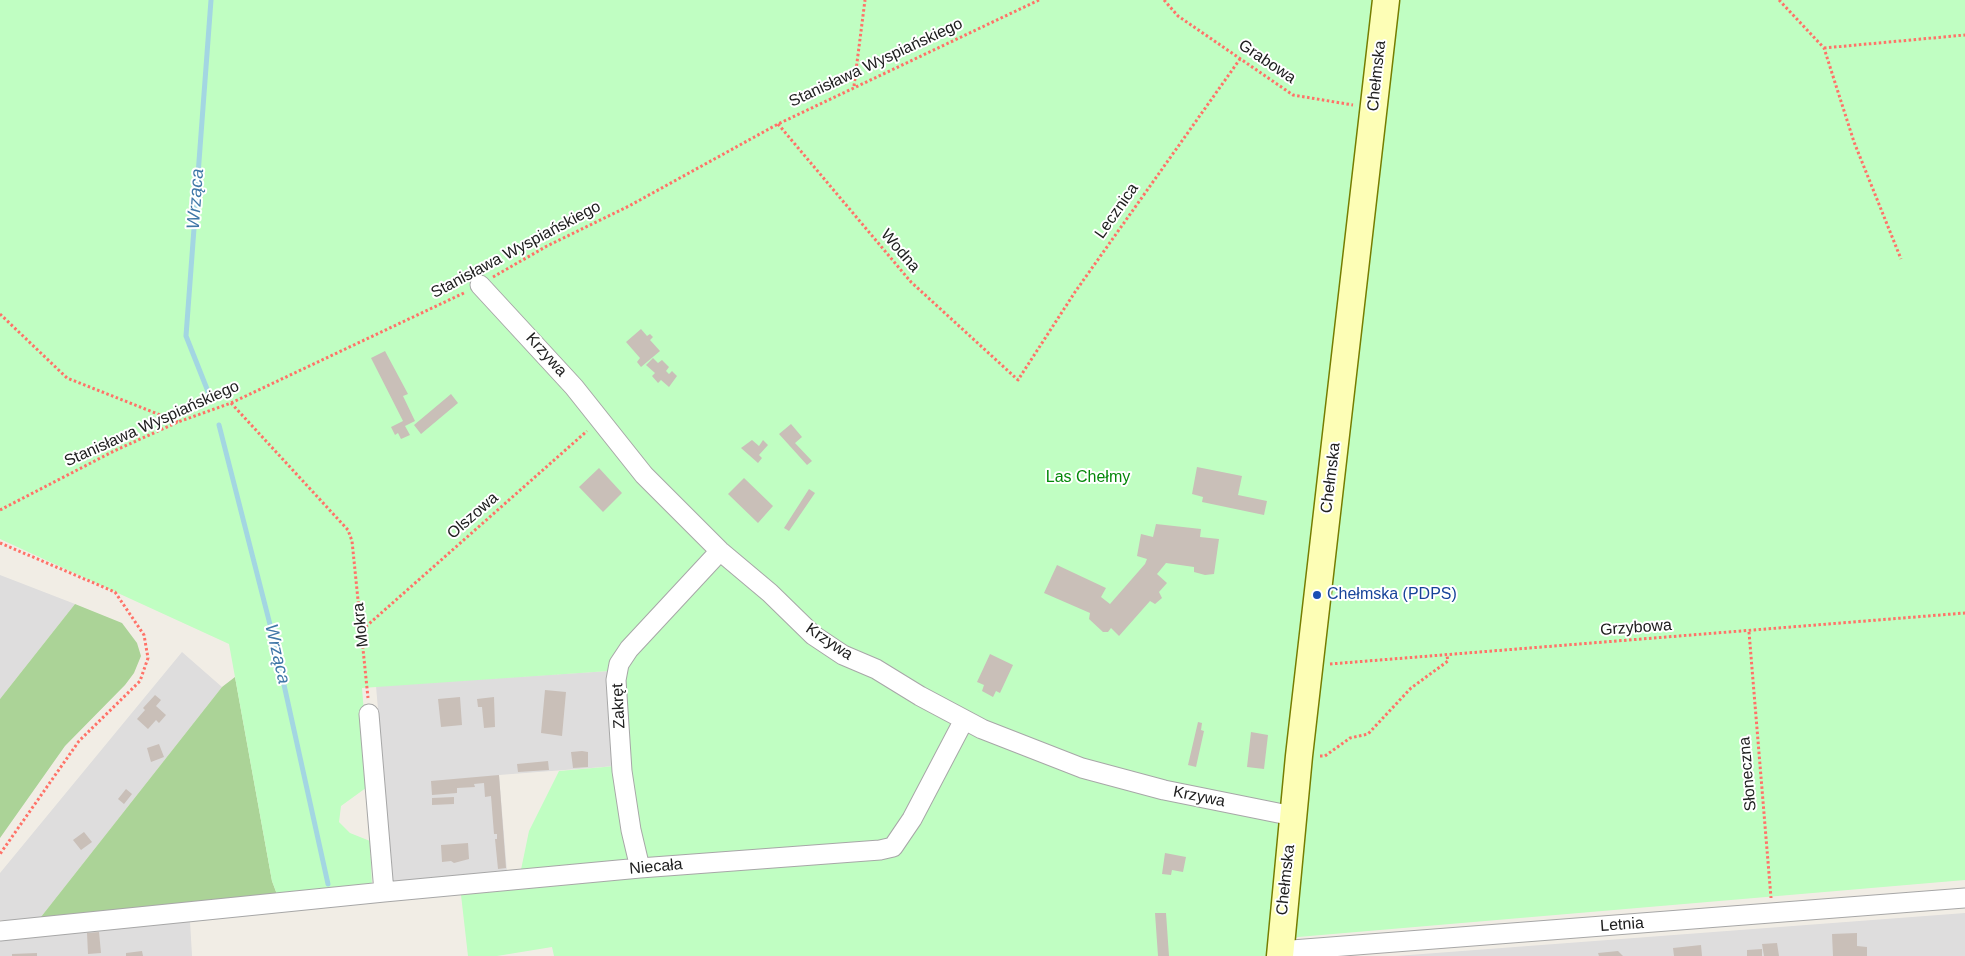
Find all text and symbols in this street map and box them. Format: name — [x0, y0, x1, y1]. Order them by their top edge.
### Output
street label: Stanisława Wyspiańskiego — [786, 14, 966, 112]
street label: Grabowa — [1235, 36, 1299, 88]
street label: Chełmska — [1364, 40, 1390, 112]
water label: Wrząca — [183, 168, 209, 230]
street label: Lecznica — [1091, 180, 1143, 242]
street label: Stanisława Wyspiańskiego — [428, 197, 604, 303]
street label: Wodna — [876, 226, 924, 276]
street label: Krzywa — [521, 329, 571, 381]
street label: Stanisława Wyspiańskiego — [62, 377, 242, 471]
street label: Chełmska — [1317, 442, 1345, 514]
park label: Las Chełmy — [1046, 468, 1130, 488]
street label: Olszowa — [444, 489, 502, 543]
place label: Chełmska (PDPS) — [1327, 585, 1457, 605]
marker: Chełmska (PDPS) — [1311, 589, 1323, 601]
street label: Mokra — [349, 602, 373, 648]
street label: Grzybowa — [1599, 616, 1673, 640]
street label: Krzywa — [802, 619, 856, 665]
water label: Wrząca — [260, 622, 294, 686]
street label: Zakręt — [608, 683, 630, 729]
street label: Słoneczna — [1735, 736, 1761, 812]
street label: Krzywa — [1171, 783, 1227, 811]
street label: Chełmska — [1273, 844, 1299, 916]
street label: Niecała — [629, 855, 683, 879]
street label: Letnia — [1600, 914, 1644, 936]

